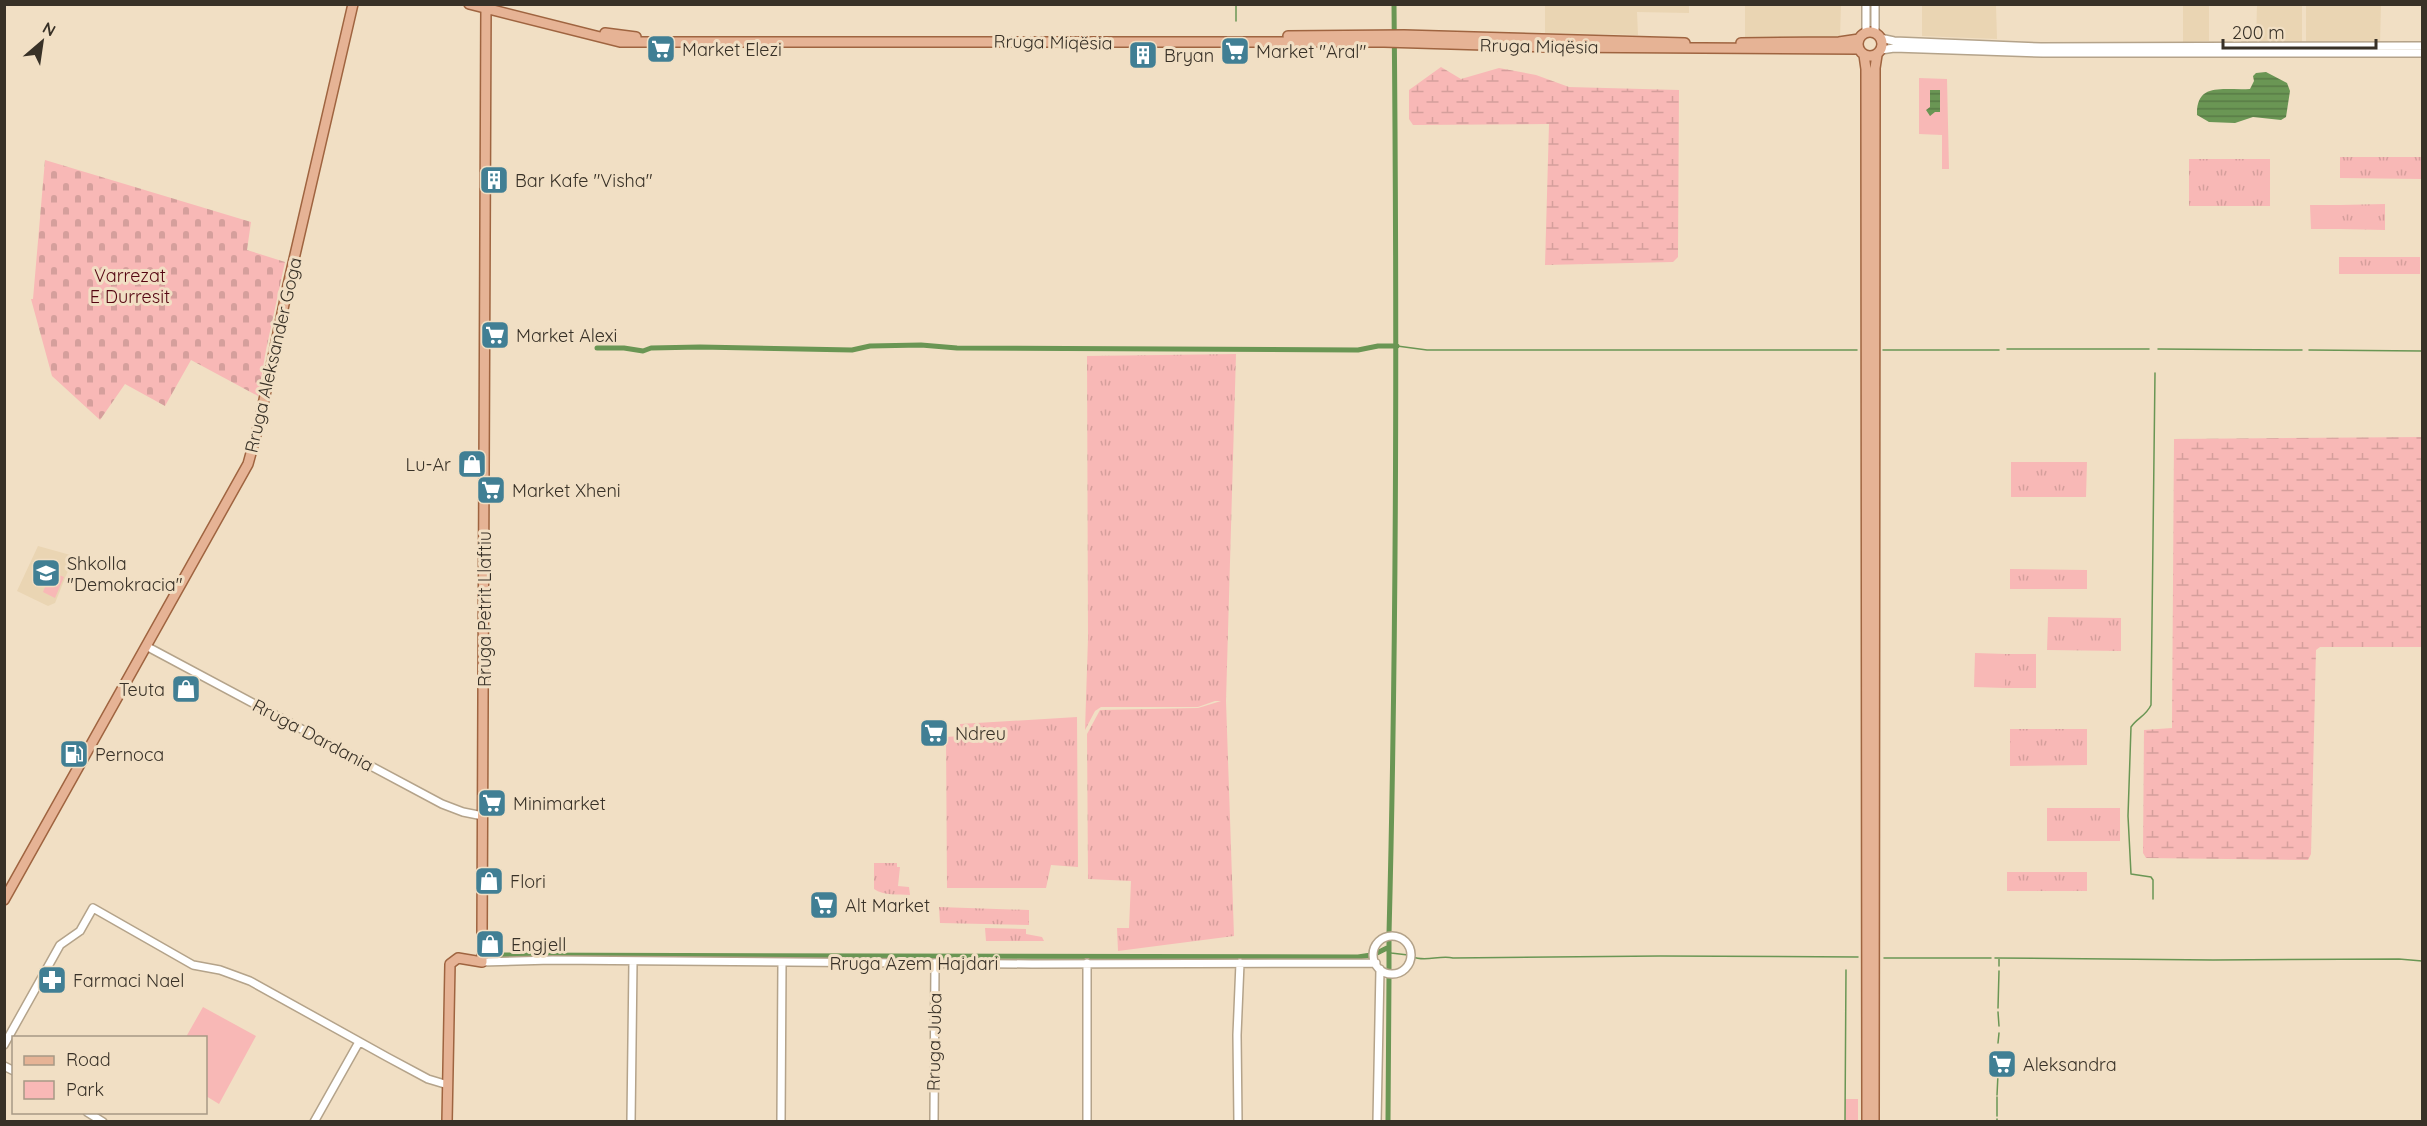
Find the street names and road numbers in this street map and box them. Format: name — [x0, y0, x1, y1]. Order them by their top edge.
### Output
street label: Rruga Miqësia — [993, 29, 1113, 55]
street label: Rruga Miqësia — [1479, 33, 1599, 59]
street label: Rruga Aleksander Goga — [239, 255, 307, 455]
street label: Rruga Petrit Llaftiu — [473, 531, 496, 687]
street label: Rruga Dardania — [249, 694, 377, 776]
street label: Rruga Azem Hajdari — [830, 952, 998, 975]
street label: Rruga Juba — [922, 993, 946, 1091]

